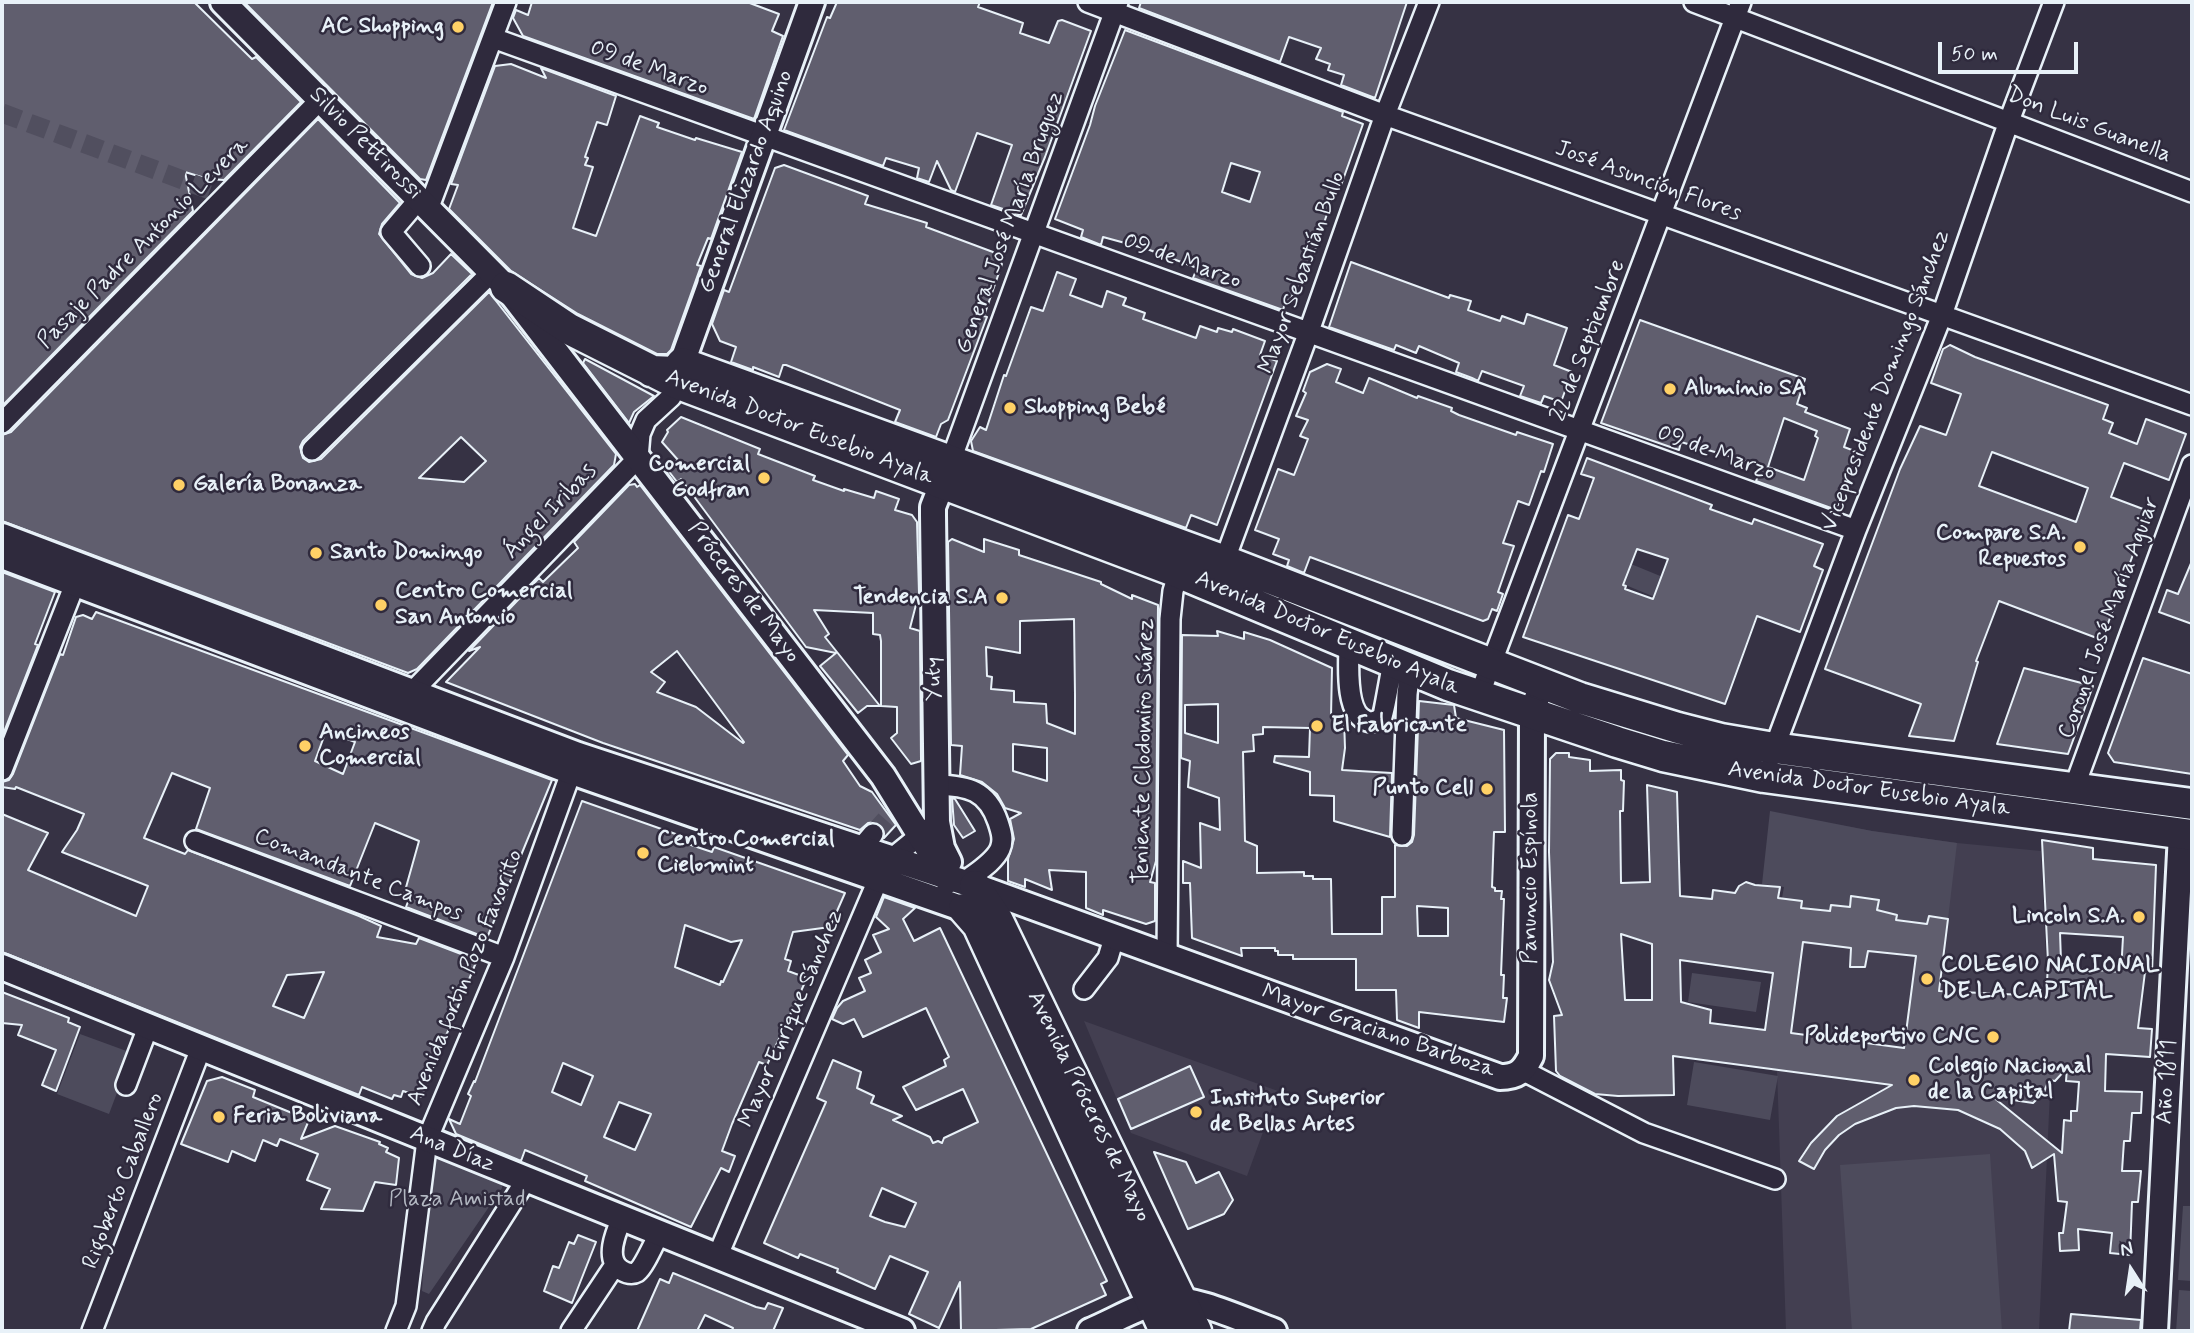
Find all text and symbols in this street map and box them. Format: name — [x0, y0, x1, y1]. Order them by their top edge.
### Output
place label: AC Shopping — [321, 13, 444, 41]
marker: AC Shopping — [450, 19, 466, 35]
scale bar — [1942, 28, 2082, 72]
street label: 09 de Marzo — [586, 35, 712, 103]
text: 50 m — [1951, 40, 1998, 68]
street label: General Elizardo Aquino — [694, 67, 800, 297]
street label: Silvio Pettirossi — [303, 82, 427, 206]
street label: Don Luis Guanella — [2003, 82, 2175, 170]
street label: General José María Bruguez — [951, 88, 1071, 358]
street label: Pasaje Padre Antonio Levera — [33, 133, 255, 355]
street label: José Asunción Flores — [1551, 135, 1745, 229]
street label: Mayor Sebastián Bullo — [1254, 168, 1352, 378]
street label: Vicepresidente Domingo Sánchez — [1817, 226, 1957, 536]
street label: 09 de Marzo — [1119, 228, 1245, 296]
street label: 22 de Septiembre — [1545, 256, 1633, 426]
street label: Avenida Doctor Eusebio Ayala — [661, 364, 937, 492]
place label: Aluminio SA — [1684, 375, 1807, 403]
marker: Aluminio SA — [1662, 381, 1678, 397]
place label: Shopping Bebé — [1024, 394, 1165, 422]
marker: Shopping Bebé — [1002, 400, 1018, 416]
street label: 09 de Marzo — [1653, 420, 1779, 488]
place label: Comercial Godfran — [648, 451, 750, 505]
street label: Ángel Iribas — [499, 458, 603, 566]
marker: Comercial Godfran — [756, 470, 772, 486]
place label: Galería Bonanza — [193, 471, 362, 499]
marker: Galería Bonanza — [171, 477, 187, 493]
street label: Coronel José María Aguiar — [2053, 493, 2167, 743]
street label: Próceres de Mayo — [681, 517, 805, 669]
place label: Compare S.A. Repuestos — [1936, 520, 2066, 574]
place label: Santo Domingo — [330, 539, 482, 567]
marker: Compare S.A. Repuestos — [2072, 539, 2088, 555]
marker: Santo Domingo — [308, 545, 324, 561]
street label: Avenida Doctor Eusebio Ayala — [1190, 566, 1464, 702]
place label: Centro Comercial San Antonio — [395, 578, 573, 632]
place label: Tendencia S.A — [853, 584, 988, 612]
marker: Tendencia S.A — [994, 590, 1010, 606]
marker: Centro Comercial San Antonio — [373, 597, 389, 613]
street label: Teniente Clodomiro Suárez — [1129, 618, 1161, 884]
street label: Yuty — [921, 657, 949, 701]
place label: El Fabricante — [1331, 712, 1467, 740]
marker: El Fabricante — [1309, 718, 1325, 734]
place label: Ancineos Comercial — [319, 719, 421, 773]
marker: Ancineos Comercial — [297, 738, 313, 754]
street label: Avenida Doctor Eusebio Ayala — [1726, 756, 2012, 824]
place label: Punto Cell — [1373, 775, 1473, 803]
marker: Punto Cell — [1479, 781, 1495, 797]
street label: Panuncio Espínola — [1517, 792, 1545, 964]
street label: Comandante Campos — [250, 823, 466, 929]
place label: Centro Comercial Cielomint — [657, 826, 835, 880]
marker: Centro Comercial Cielomint — [635, 845, 651, 861]
street label: Avenida fortin Pozo Favorito — [402, 846, 530, 1110]
place label: Lincoln S.A. — [2012, 903, 2125, 931]
street label: Mayor Enrique Sánchez — [734, 906, 850, 1132]
marker: Lincoln S.A. — [2131, 909, 2147, 925]
place label: COLEGIO NACIONAL DE LA CAPITAL — [1941, 952, 2159, 1006]
marker: COLEGIO NACIONAL DE LA CAPITAL — [1919, 971, 1935, 987]
street label: Mayor Graciano Barboza — [1258, 979, 1498, 1085]
street label: Avenida Próceres de Mayo — [1020, 987, 1156, 1227]
place label: Polideportivo CNC — [1804, 1023, 1979, 1051]
marker: Polideportivo CNC — [1985, 1029, 2001, 1045]
street label: Año 1811 — [2152, 1039, 2184, 1125]
place label: Colegio Nacional de la Capital — [1928, 1053, 2092, 1107]
marker: Colegio Nacional de la Capital — [1906, 1072, 1922, 1088]
place label: Instituto Superior de Bellas Artes — [1210, 1085, 1385, 1139]
street label: Rigoberto Caballero — [78, 1089, 170, 1273]
place label: Feria Boliviana — [233, 1103, 382, 1131]
marker: Instituto Superior de Bellas Artes — [1188, 1104, 1204, 1120]
marker: Feria Boliviana — [211, 1109, 227, 1125]
street label: Ana Díaz — [405, 1120, 499, 1180]
park label: Plaza Amistad — [389, 1186, 525, 1214]
north arrow — [2096, 1235, 2166, 1305]
text: N — [2118, 1235, 2135, 1263]

